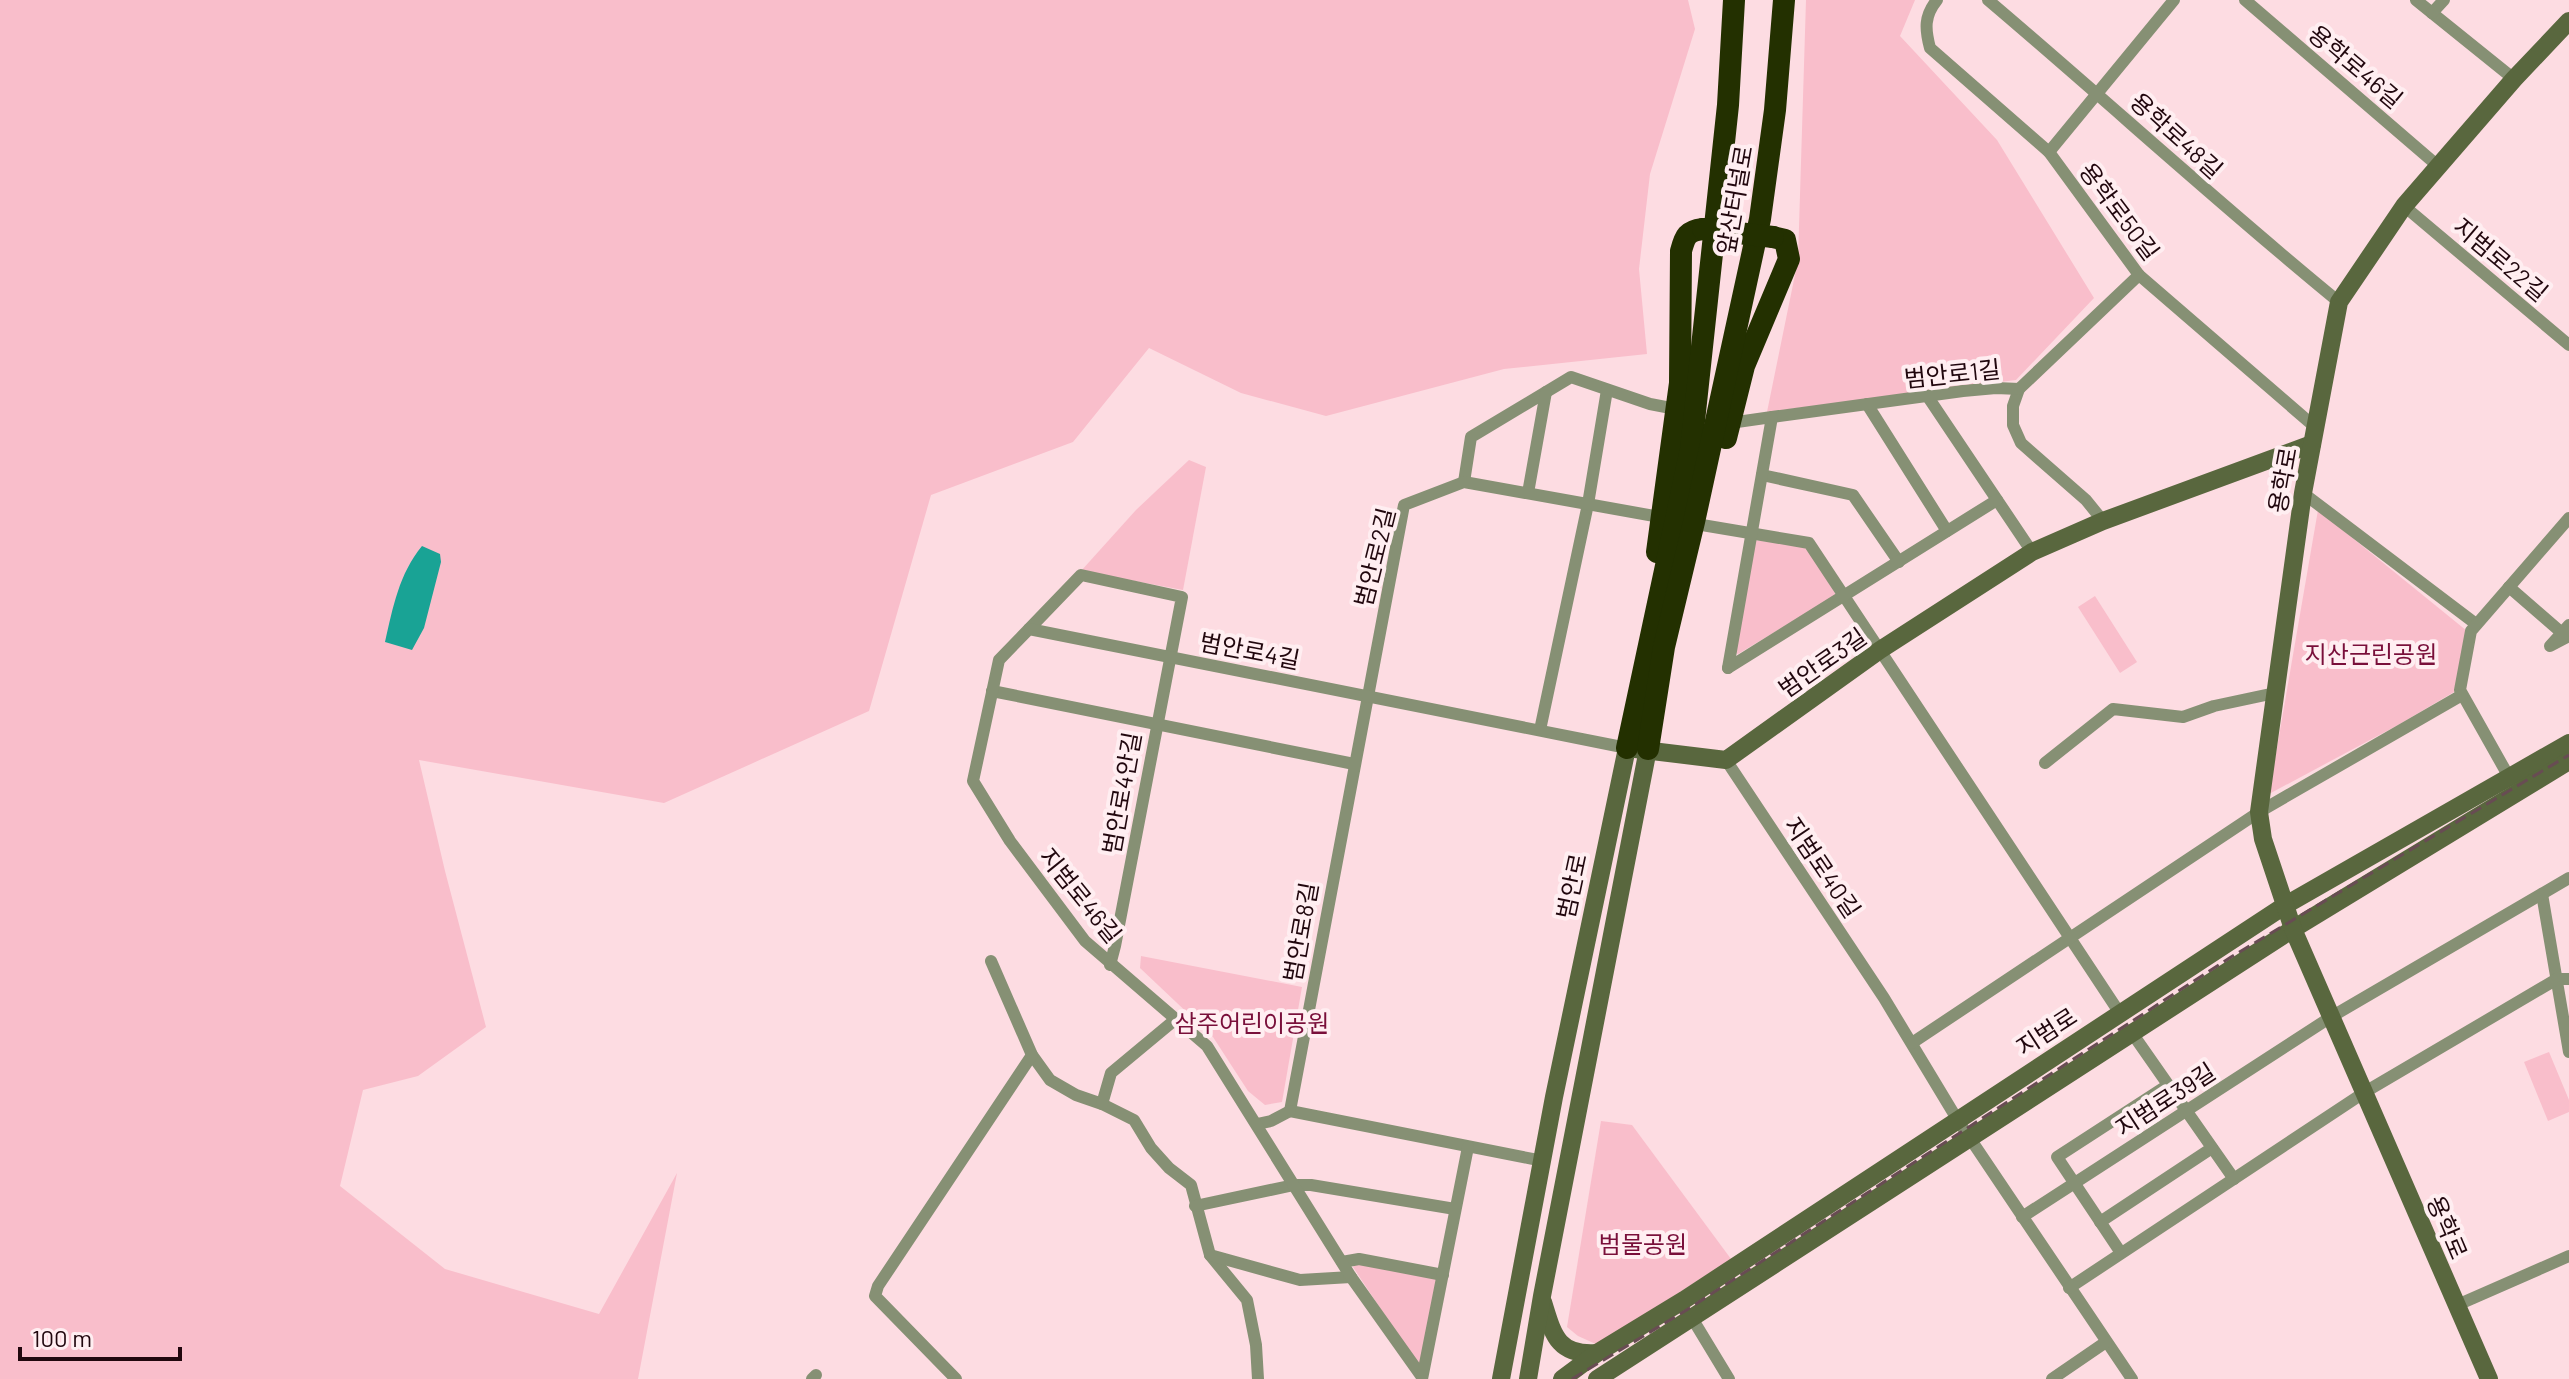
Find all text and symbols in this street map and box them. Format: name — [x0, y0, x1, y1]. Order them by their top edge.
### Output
street label: 용학로46길 — [2303, 18, 2409, 114]
street label: 용학로48길 — [2125, 86, 2229, 184]
street label: 앞산터널로 — [1710, 143, 1758, 257]
street label: 용학로50길 — [2074, 157, 2166, 265]
street label: 지범로22길 — [2448, 211, 2554, 307]
street label: 범안로1길 — [1902, 354, 2002, 392]
street label: 용학로 — [2262, 445, 2302, 515]
street label: 범안로2길 — [1348, 504, 1400, 610]
street label: 범안로3길 — [1772, 621, 1872, 703]
street label: 범안로4길 — [1197, 626, 1303, 674]
park label: 지산근린공원 — [2305, 639, 2437, 668]
street label: 범안로4안길 — [1096, 730, 1146, 856]
street label: 지범로40길 — [1779, 811, 1867, 923]
street label: 지범로46길 — [1034, 842, 1128, 948]
street label: 범안로 — [1550, 851, 1592, 921]
street label: 범안로8길 — [1277, 880, 1323, 984]
street label: 지범로 — [2010, 1001, 2082, 1061]
park label: 삼주어린이공원 — [1175, 1008, 1329, 1037]
street label: 지범로39길 — [2110, 1056, 2220, 1142]
street label: 용학로 — [2422, 1191, 2474, 1263]
park label: 범물공원 — [1599, 1229, 1687, 1258]
scale bar — [20, 1311, 180, 1361]
text: 100 m — [32, 1323, 92, 1352]

